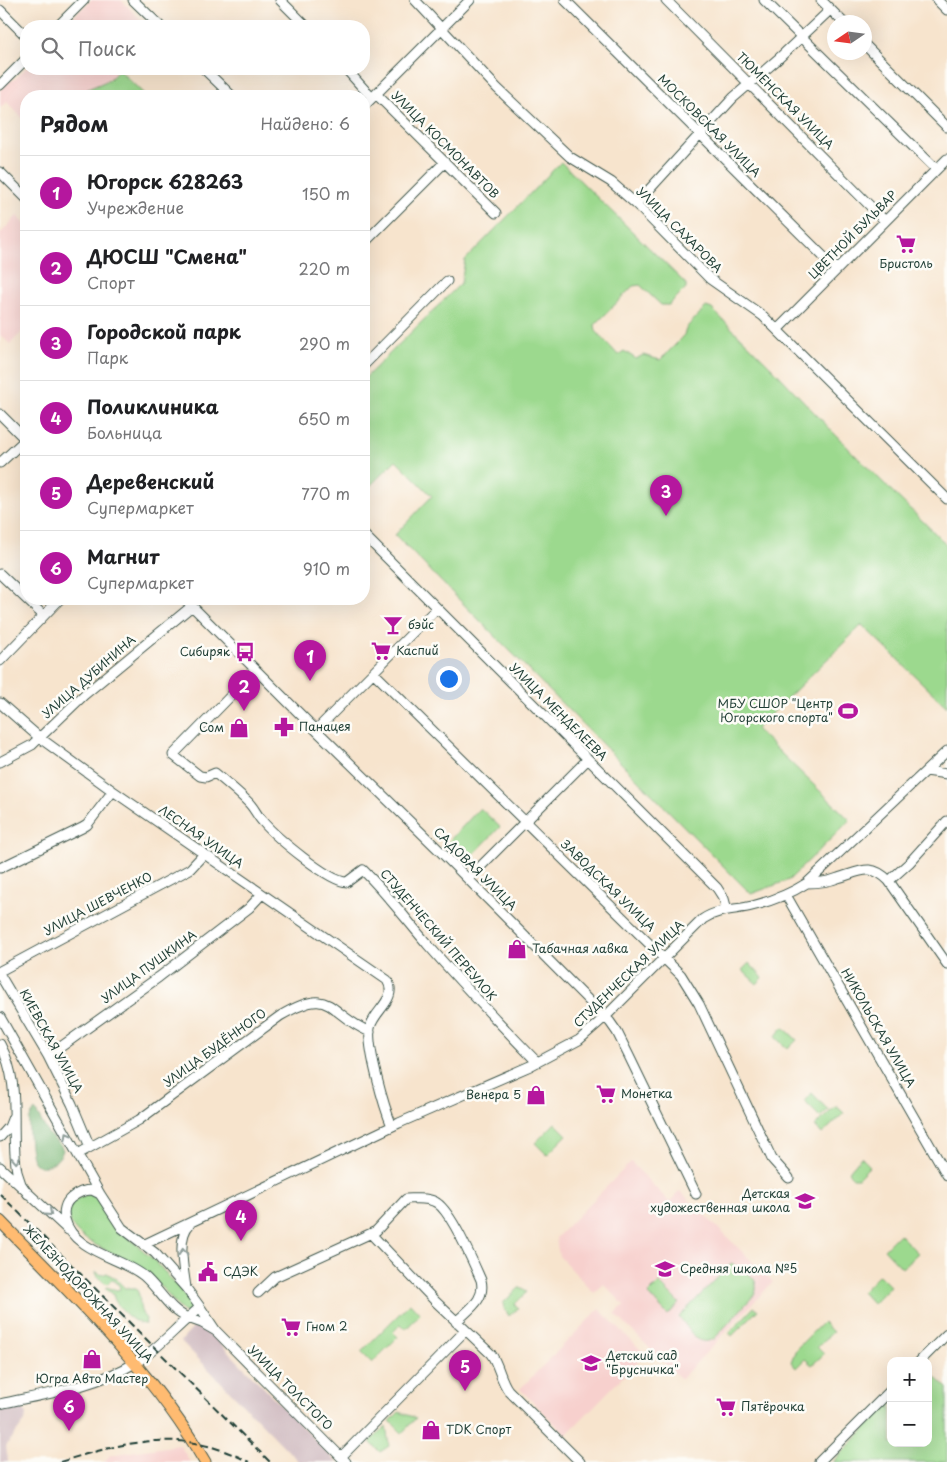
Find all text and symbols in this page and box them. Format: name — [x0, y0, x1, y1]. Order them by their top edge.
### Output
north arrow — [827, 15, 872, 60]
search box — [20, 20, 370, 75]
icon: search — [38, 34, 66, 62]
text: Поиск — [78, 34, 136, 62]
street label: ТЮМЕНСКАЯ УЛИЦА — [733, 48, 838, 153]
street label: МОСКОВСКАЯ УЛИЦА — [654, 70, 765, 181]
street label: УЛИЦА КОСМОНАВТОВ — [388, 86, 504, 202]
text: Рядом — [40, 107, 108, 139]
text: Найдено: 6 — [260, 111, 350, 135]
text: Югорск 628263 — [87, 167, 243, 195]
text: 1 — [52, 181, 60, 205]
text: 150 m — [302, 181, 350, 205]
street label: УЛИЦА САХАРОВА — [633, 182, 727, 277]
street label: ЦВЕТНОЙ БУЛЬВАР — [804, 186, 901, 283]
text: Учреждение — [87, 195, 184, 219]
supermarket icon: Бристоль — [895, 233, 917, 255]
text: ДЮСШ "Смена" — [87, 242, 247, 270]
place label: Бристоль — [879, 254, 933, 272]
text: 2 — [50, 256, 62, 280]
text: 220 m — [299, 256, 350, 280]
text: Спорт — [87, 270, 135, 294]
text: Городской парк — [87, 317, 241, 345]
text: 3 — [51, 331, 61, 355]
text: 290 m — [299, 331, 350, 355]
text: Парк — [87, 345, 128, 369]
text: Поликлиника — [87, 392, 219, 420]
text: 4 — [51, 406, 61, 430]
text: 650 m — [298, 406, 350, 430]
text: Больница — [87, 420, 162, 444]
text: Деревенский — [87, 467, 214, 495]
pin: 3 — [650, 475, 682, 516]
text: 5 — [51, 481, 61, 505]
text: 770 m — [301, 481, 350, 505]
text: Супермаркет — [87, 495, 194, 519]
text: Магнит — [87, 542, 159, 570]
text: 6 — [50, 556, 62, 580]
text: 910 m — [303, 556, 350, 580]
text: Супермаркет — [87, 570, 194, 594]
bar icon: бэйс — [382, 614, 404, 636]
place label: бэйс — [408, 615, 434, 633]
street label: УЛИЦА ДУБИНИНА — [38, 630, 139, 722]
pin: 1 — [294, 640, 326, 681]
supermarket icon: Каспий — [370, 640, 392, 662]
bus stop icon: Сибиряк — [234, 641, 256, 663]
place label: Каспий — [396, 641, 438, 659]
place label: Сибиряк — [180, 642, 230, 660]
street label: УЛИЦА МЕНДЕЛЕЕВА — [506, 658, 612, 765]
your location — [436, 666, 462, 692]
pin: 2 — [228, 670, 260, 711]
place label: МБУ СШОР "Центр Югорского спорта" — [718, 694, 833, 726]
sports icon: МБУ СШОР "Центр Югорского спорта" — [837, 700, 859, 722]
pharmacy icon: Панацея — [273, 716, 295, 738]
shop icon: Сом — [228, 717, 250, 739]
place label: Панацея — [299, 717, 351, 735]
place label: Сом — [199, 718, 224, 736]
street label: ЛЕСНАЯ УЛИЦА — [156, 800, 248, 872]
street label: САДОВАЯ УЛИЦА — [430, 823, 521, 914]
street label: ЗАВОДСКАЯ УЛИЦА — [557, 835, 660, 935]
street label: СТУДЕНЧЕСКИЙ ПЕРЕУЛОК — [376, 865, 501, 1004]
street label: УЛИЦА ШЕВЧЕНКО — [40, 867, 155, 939]
street label: СТУДЕНЧЕСКАЯ УЛИЦА — [569, 915, 688, 1031]
street label: УЛИЦА ПУШКИНА — [97, 925, 200, 1007]
shop icon: Табачная лавка — [506, 938, 528, 960]
place label: Табачная лавка — [532, 939, 629, 957]
street label: НИКОЛЬСКАЯ УЛИЦА — [837, 965, 920, 1090]
street label: КИЕВСКАЯ УЛИЦА — [16, 985, 88, 1096]
street label: УЛИЦА БУДЁННОГО — [159, 1004, 270, 1091]
supermarket icon: Монетка — [595, 1083, 617, 1105]
shop icon: Венера 5 — [525, 1084, 547, 1106]
place label: Монетка — [621, 1084, 673, 1102]
place label: Венера 5 — [466, 1085, 521, 1103]
one-way arrow — [64, 1132, 74, 1141]
one-way arrow — [10, 1156, 21, 1164]
place label: Детская художественная школа — [651, 1184, 791, 1216]
school or university icon: Детская художественная школа — [794, 1190, 816, 1212]
pin: 4 — [225, 1200, 257, 1241]
one-way arrow — [43, 1208, 52, 1217]
street label: ЖЕЛЕЗНОДОРОЖНАЯ УЛИЦА — [20, 1220, 158, 1366]
one-way arrow — [178, 1248, 189, 1256]
school or university icon: Средняя школа №5 — [654, 1258, 676, 1280]
place label: Средняя школа №5 — [680, 1259, 797, 1277]
public building icon: СДЭК — [197, 1261, 219, 1283]
place label: СДЭК — [223, 1262, 258, 1280]
supermarket icon: Гном 2 — [280, 1316, 302, 1338]
place label: Гном 2 — [306, 1317, 347, 1335]
street label: УЛИЦА ТОЛСТОГО — [244, 1341, 337, 1434]
place label: Детский сад "Брусничка" — [605, 1346, 679, 1378]
shop icon: Югра Авто Мастер — [81, 1348, 103, 1370]
pin: 5 — [449, 1350, 481, 1391]
school or university icon: Детский сад "Брусничка" — [580, 1352, 602, 1374]
map controls — [887, 1357, 932, 1447]
button: + — [887, 1357, 932, 1402]
place label: Югра Авто Мастер — [36, 1369, 148, 1387]
pin: 6 — [53, 1390, 85, 1431]
supermarket icon: Пятёрочка — [715, 1396, 737, 1418]
place label: Пятёрочка — [741, 1397, 805, 1415]
button: − — [887, 1402, 932, 1447]
shop icon: TDK Спорт — [420, 1419, 442, 1441]
place label: TDK Спорт — [446, 1420, 512, 1438]

